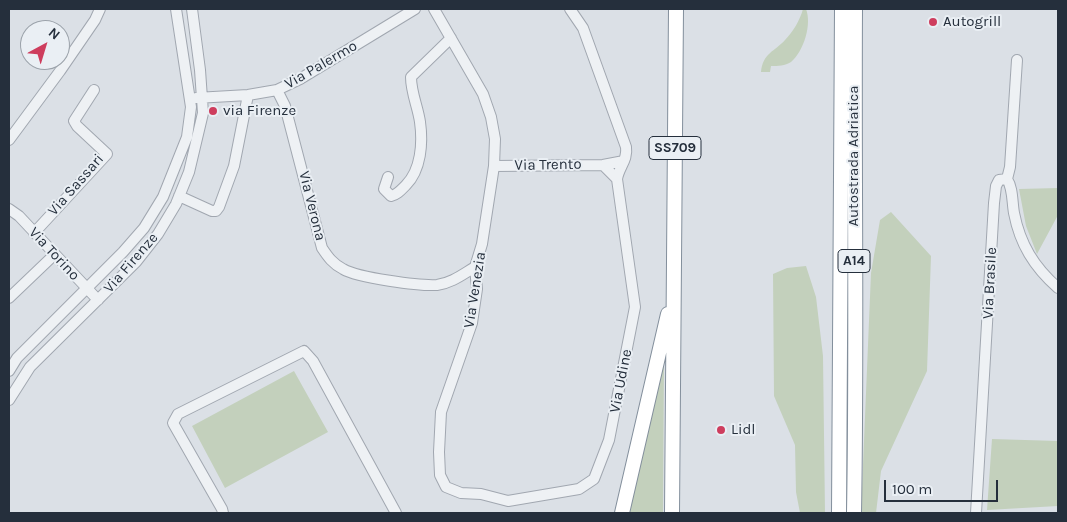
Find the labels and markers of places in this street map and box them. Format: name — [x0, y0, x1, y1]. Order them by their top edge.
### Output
place label: Autogrill — [943, 13, 1001, 31]
marker: Autogrill — [927, 16, 939, 28]
place label: via Firenze — [223, 102, 296, 120]
marker: via Firenze — [207, 105, 219, 117]
place label: Lidl — [731, 421, 756, 439]
marker: Lidl — [715, 424, 727, 436]

